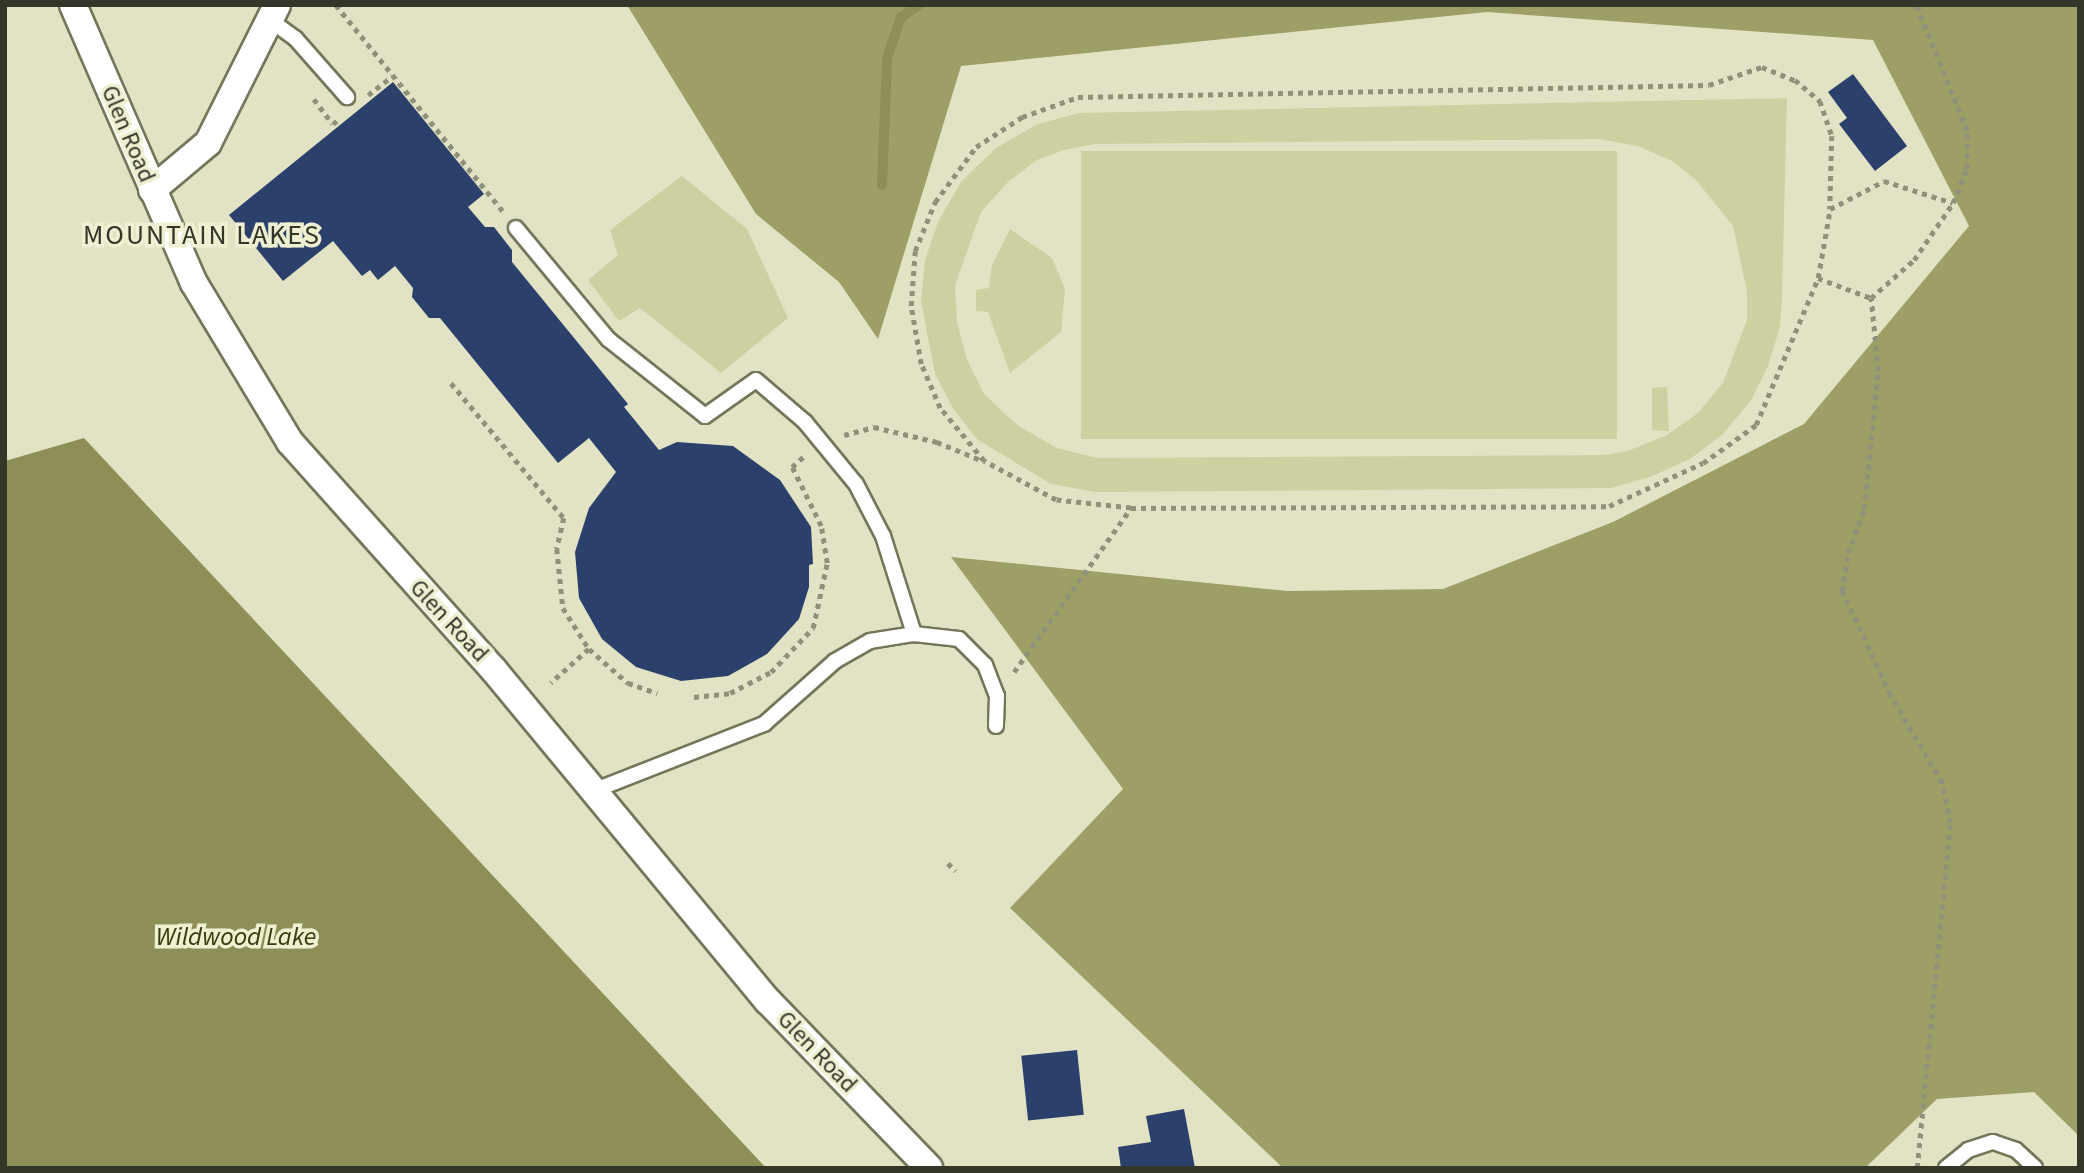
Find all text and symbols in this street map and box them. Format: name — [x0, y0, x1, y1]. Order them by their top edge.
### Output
street label: Glen Road — [95, 81, 161, 187]
district label: MOUNTAIN LAKES — [85, 218, 319, 252]
street label: Glen Road — [404, 574, 494, 668]
water label: Wildwood Lake — [156, 921, 316, 953]
street label: Glen Road — [771, 1005, 863, 1099]

